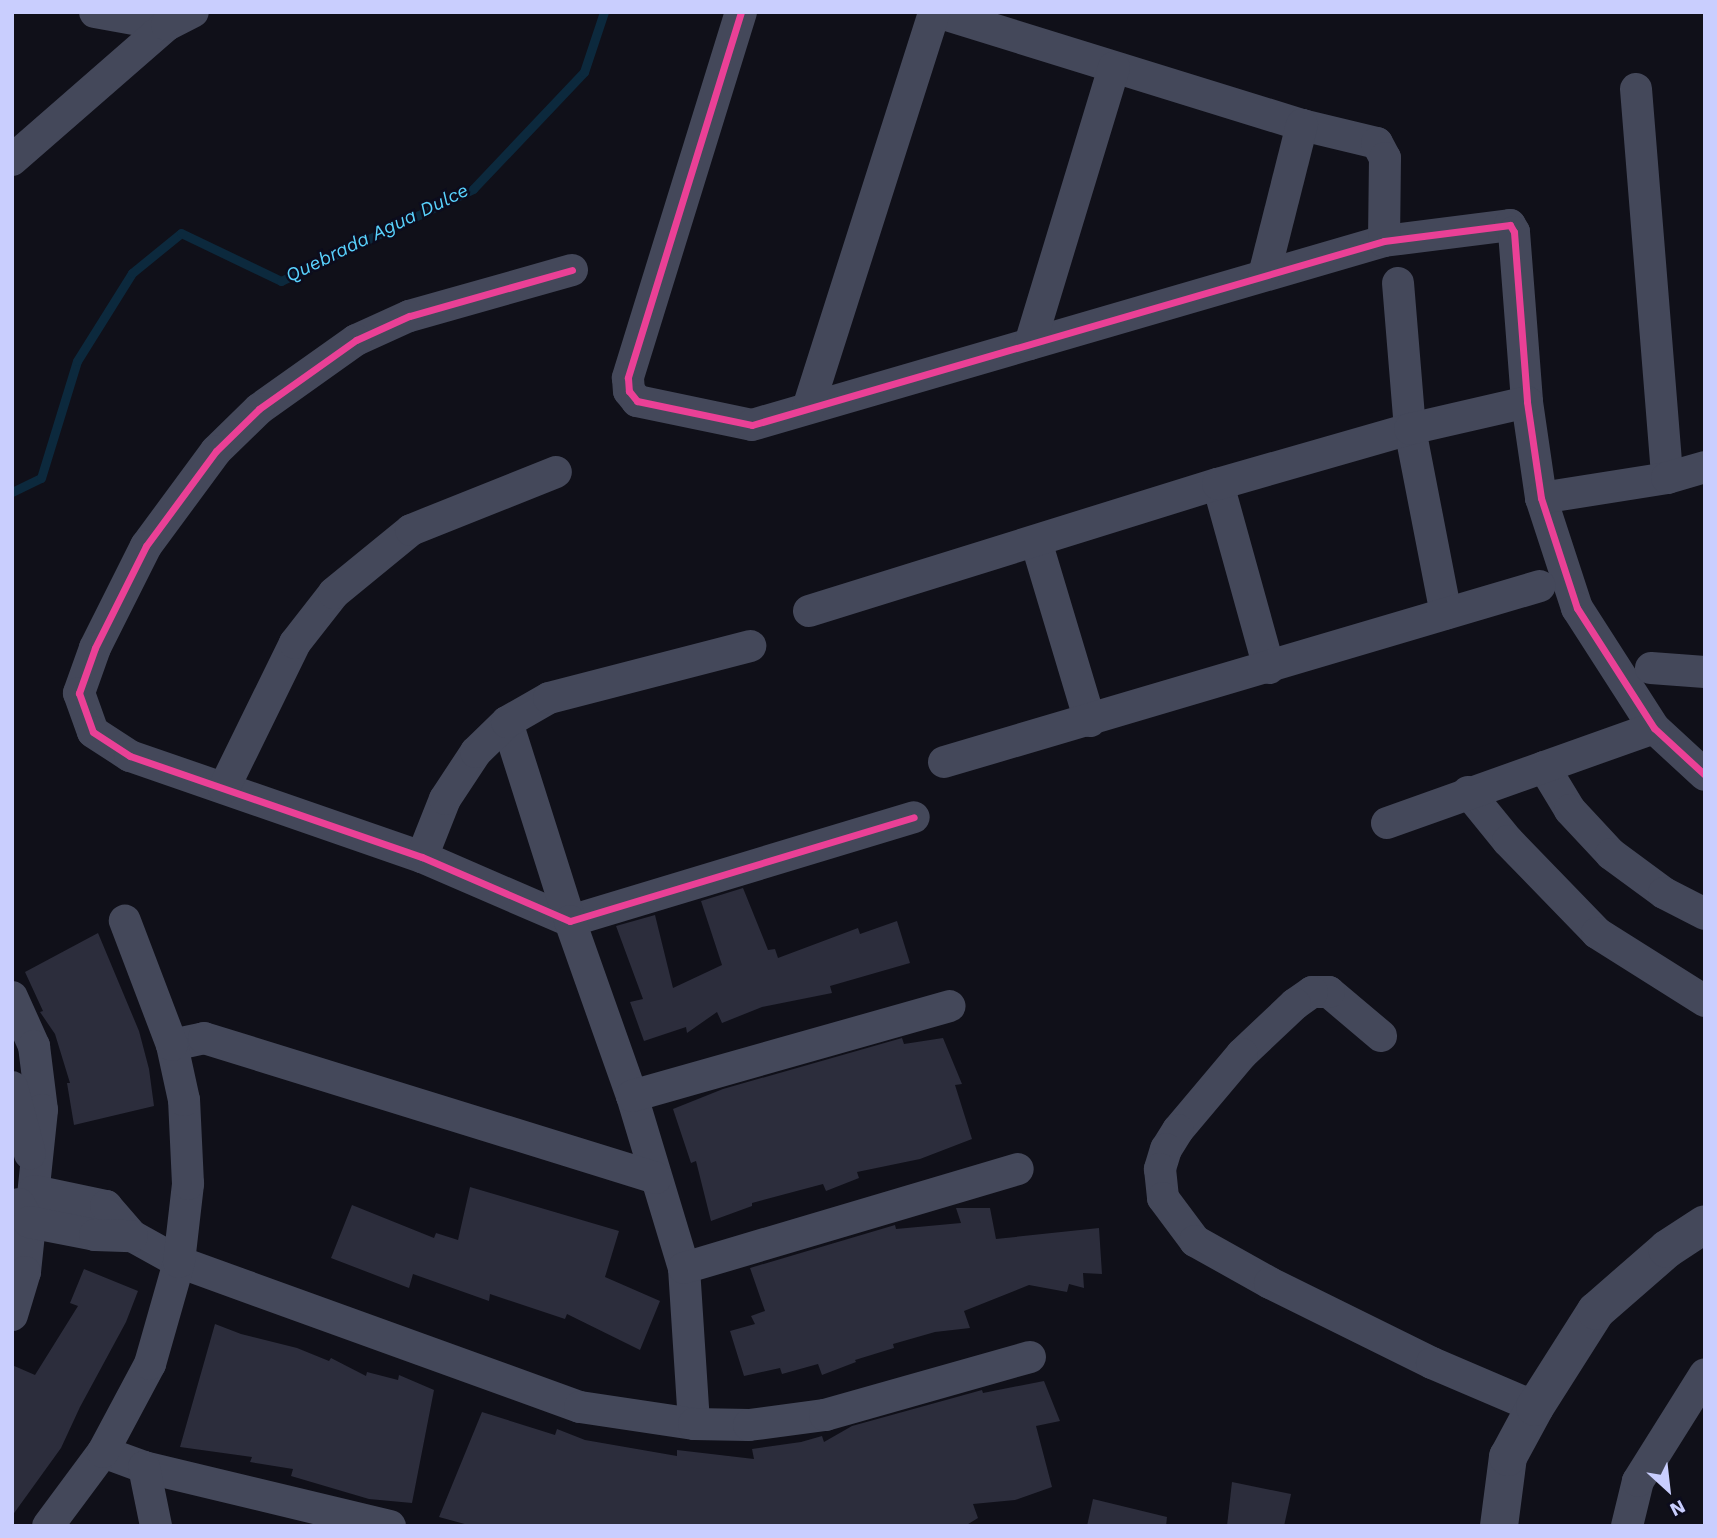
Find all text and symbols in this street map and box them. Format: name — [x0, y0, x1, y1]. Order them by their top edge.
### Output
water label: Quebrada Agua Dulce — [282, 179, 472, 287]
north arrow — [1633, 1454, 1703, 1524]
text: N — [1666, 1495, 1689, 1522]

